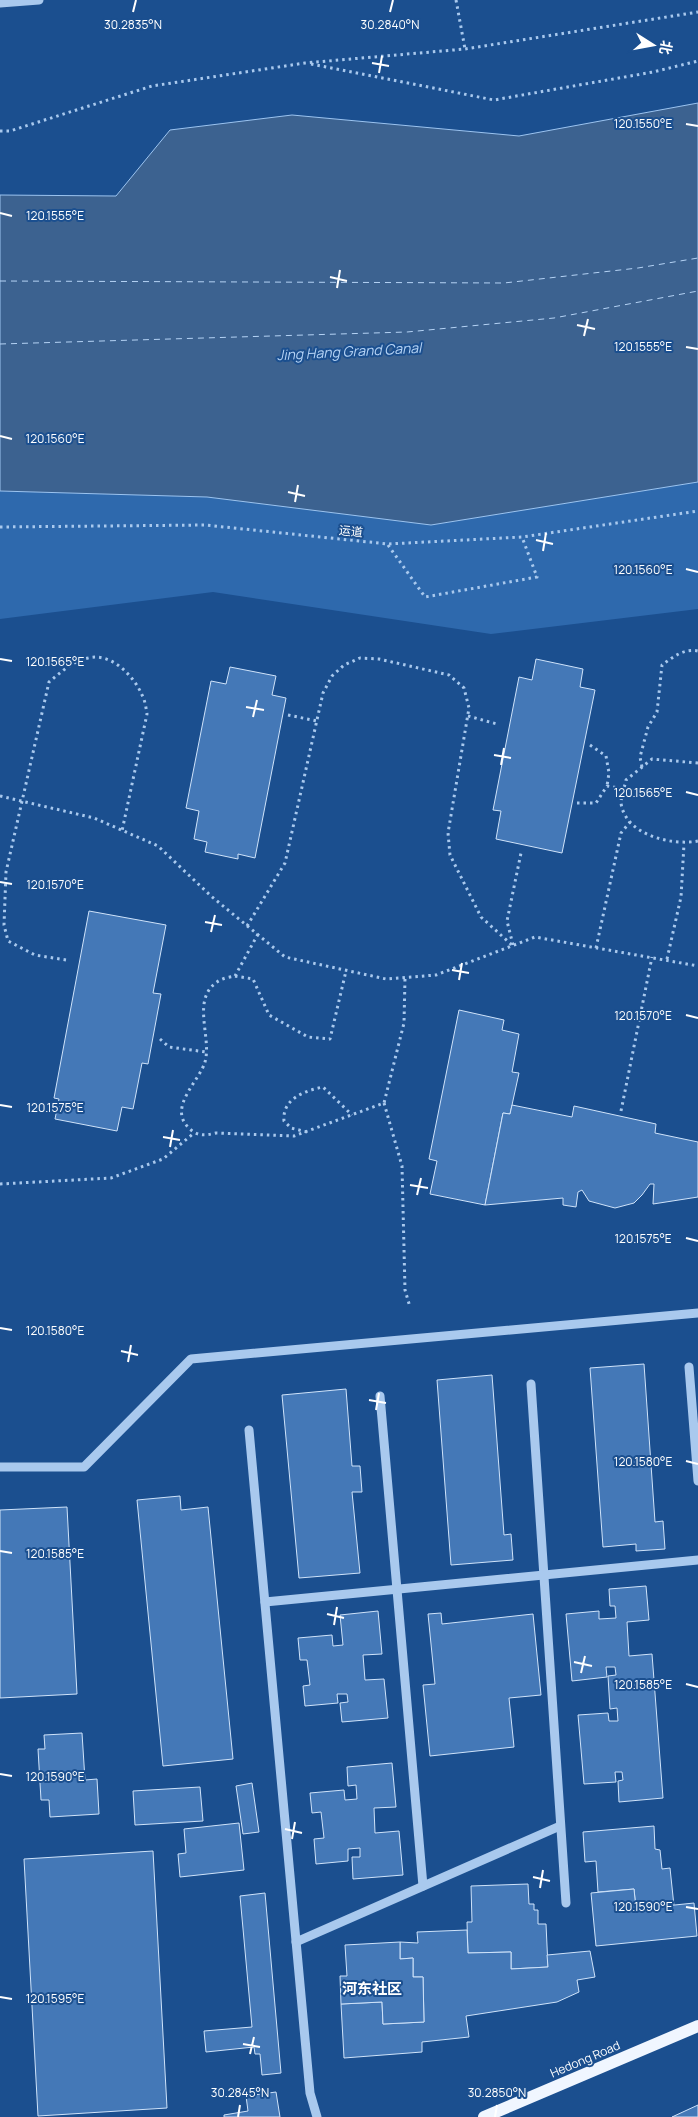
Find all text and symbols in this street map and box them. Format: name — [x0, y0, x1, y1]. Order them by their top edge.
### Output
text: 30.2835°N — [104, 16, 162, 33]
text: 30.2840°N — [361, 16, 419, 33]
north arrow — [628, 20, 678, 70]
text: 北 — [656, 39, 677, 56]
text: 120.1550°E — [614, 115, 672, 132]
text: 120.1555°E — [26, 207, 84, 224]
water label: Jing Hang Grand Canal — [276, 338, 424, 364]
text: 120.1555°E — [614, 338, 672, 355]
text: 120.1560°E — [25, 430, 85, 447]
street label: 运道 — [338, 521, 364, 541]
text: 120.1560°E — [613, 561, 673, 578]
text: 120.1565°E — [26, 653, 84, 670]
text: 120.1565°E — [614, 784, 672, 801]
text: 120.1570°E — [26, 876, 84, 893]
text: 120.1570°E — [614, 1007, 672, 1024]
text: 120.1575°E — [26, 1099, 84, 1116]
text: 120.1575°E — [614, 1230, 672, 1247]
text: 120.1580°E — [26, 1322, 84, 1339]
text: 120.1580°E — [614, 1453, 672, 1470]
text: 120.1585°E — [26, 1545, 84, 1562]
text: 120.1585°E — [614, 1676, 672, 1693]
text: 120.1590°E — [25, 1768, 85, 1785]
text: 120.1590°E — [613, 1898, 673, 1915]
district label: 河东社区 — [342, 1978, 402, 1999]
text: 120.1595°E — [26, 1990, 84, 2007]
street label: Hedong Road — [547, 2037, 623, 2081]
text: 30.2845°N — [211, 2084, 269, 2101]
text: 30.2850°N — [468, 2084, 526, 2101]

